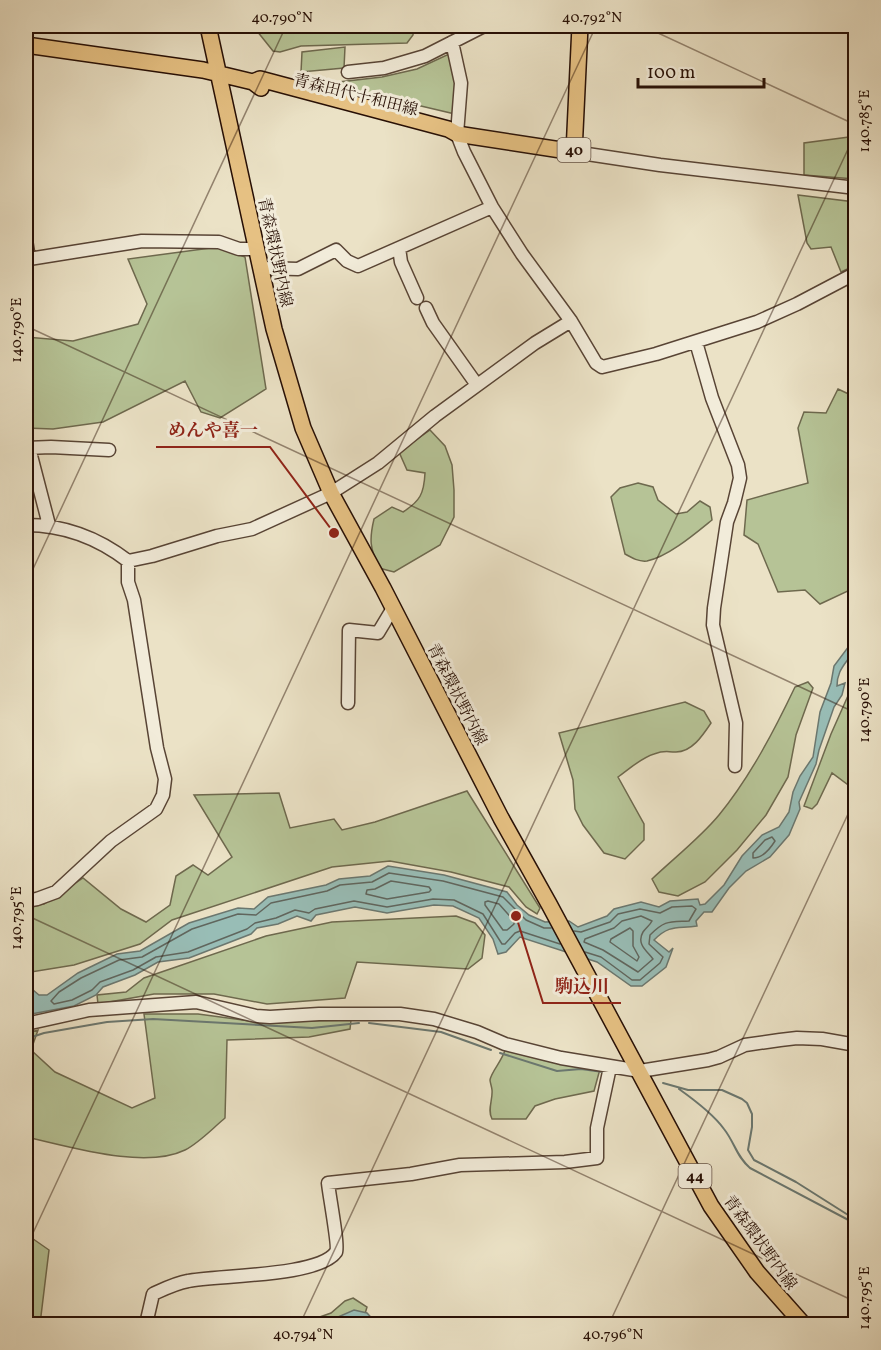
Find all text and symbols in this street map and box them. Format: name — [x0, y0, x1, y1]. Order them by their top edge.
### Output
text: 40.790°N — [251, 8, 313, 29]
text: 40.792°N — [562, 8, 622, 29]
scale bar — [638, 51, 764, 89]
text: 100 m — [647, 61, 696, 86]
street label: 青森田代十和田線 — [291, 70, 420, 122]
text: 140.785°E — [855, 90, 876, 152]
road number: 40 — [558, 138, 590, 162]
street label: 青森環状野内線 — [252, 195, 296, 309]
text: 140.790°E — [7, 297, 28, 363]
callout: めんや喜一 — [156, 411, 270, 447]
text: めんや喜一 — [168, 419, 258, 444]
street label: 青森環状野内線 — [421, 640, 491, 750]
text: 140.790°E — [855, 677, 876, 743]
text: 140.795°E — [7, 886, 28, 950]
callout: 駒込川 — [543, 967, 621, 1003]
text: 駒込川 — [555, 975, 609, 1000]
road number: 44 — [678, 1164, 712, 1188]
street label: 青森環状野内線 — [718, 1191, 801, 1295]
text: 140.795°E — [855, 1266, 876, 1330]
text: 40.794°N — [273, 1325, 333, 1346]
text: 40.796°N — [583, 1325, 643, 1346]

